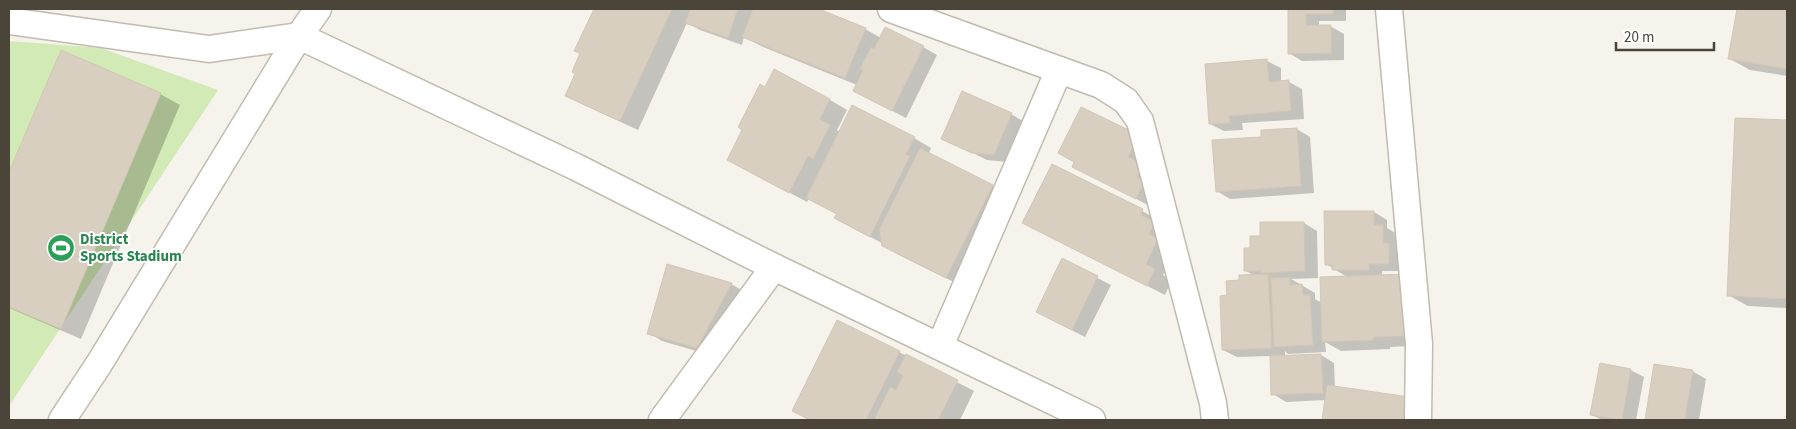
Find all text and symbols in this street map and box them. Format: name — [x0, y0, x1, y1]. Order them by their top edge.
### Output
scale bar — [1616, 20, 1714, 52]
text: 20 m — [1624, 27, 1654, 48]
place label: District Sports Stadium — [80, 229, 182, 267]
sports icon: District Sports Stadium — [46, 233, 76, 263]

